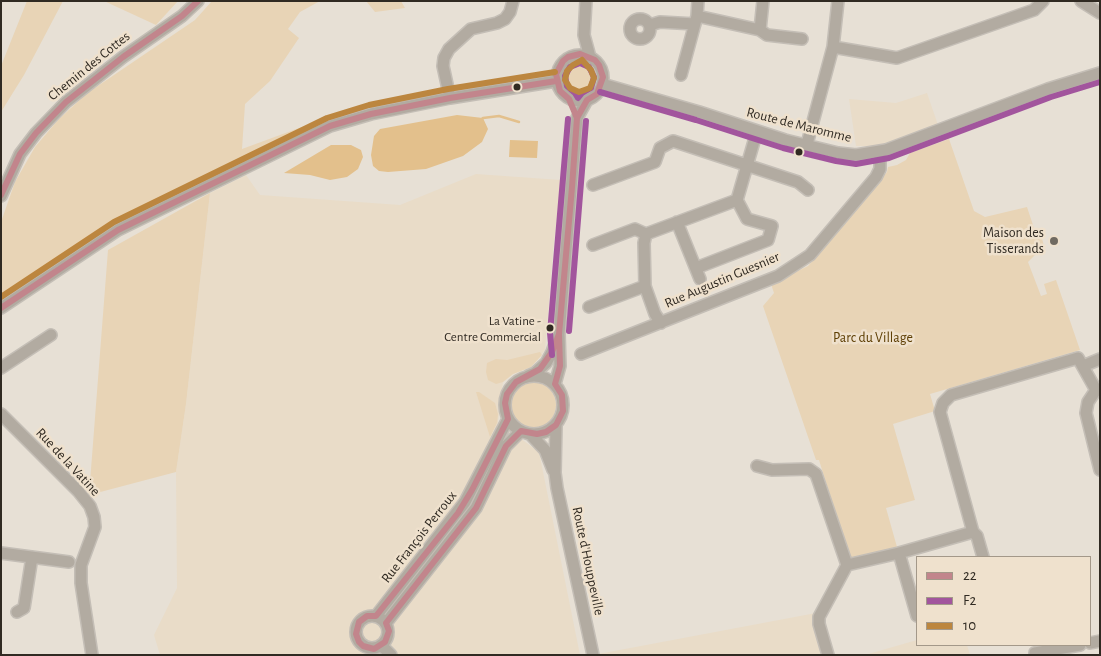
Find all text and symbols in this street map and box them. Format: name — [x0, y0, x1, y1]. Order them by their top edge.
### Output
street label: Chemin des Cottes — [45, 28, 133, 104]
unlabelled marker — [512, 82, 522, 92]
street label: Route de Maromme — [745, 104, 853, 146]
unlabelled marker — [794, 147, 804, 157]
place label: Maison des Tisserands — [983, 225, 1044, 258]
marker: Maison des Tisserands — [1048, 235, 1060, 247]
street label: Rue Augustin Guesnier — [662, 248, 782, 312]
place label: La Vatine - Centre Commercial — [444, 313, 541, 344]
marker: La Vatine - Centre Commercial — [545, 323, 555, 333]
park label: Parc du Village — [833, 330, 913, 346]
street label: Rue de la Vatine — [32, 425, 104, 499]
street label: Rue François Perroux — [378, 488, 460, 586]
street label: Route d'Houppeville — [568, 505, 608, 617]
legend — [916, 556, 1091, 646]
text: 22 — [963, 568, 977, 583]
text: F2 — [963, 593, 976, 608]
text: 10 — [963, 618, 976, 633]

